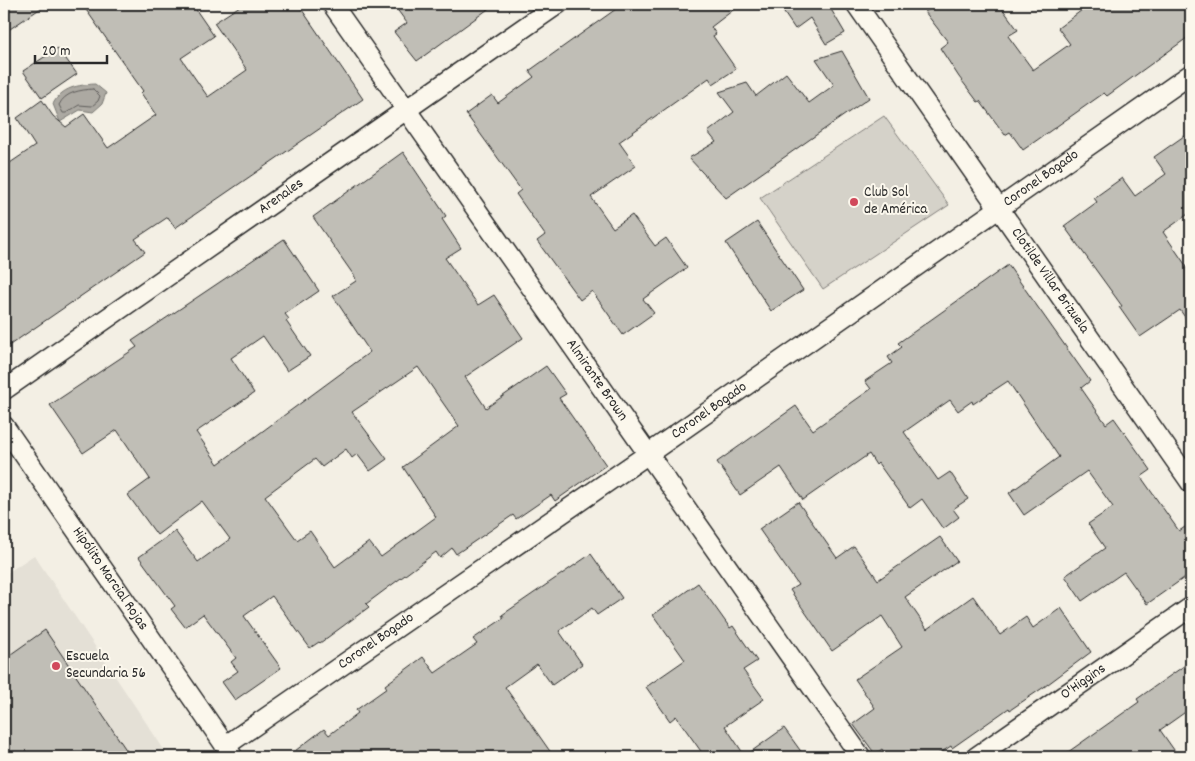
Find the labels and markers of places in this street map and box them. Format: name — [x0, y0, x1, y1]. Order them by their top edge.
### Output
place label: Club Sol de América — [864, 182, 928, 221]
marker: Club Sol de América — [848, 196, 860, 208]
place label: Escuela Secundaria 56 — [66, 646, 146, 685]
marker: Escuela Secundaria 56 — [50, 660, 62, 672]

